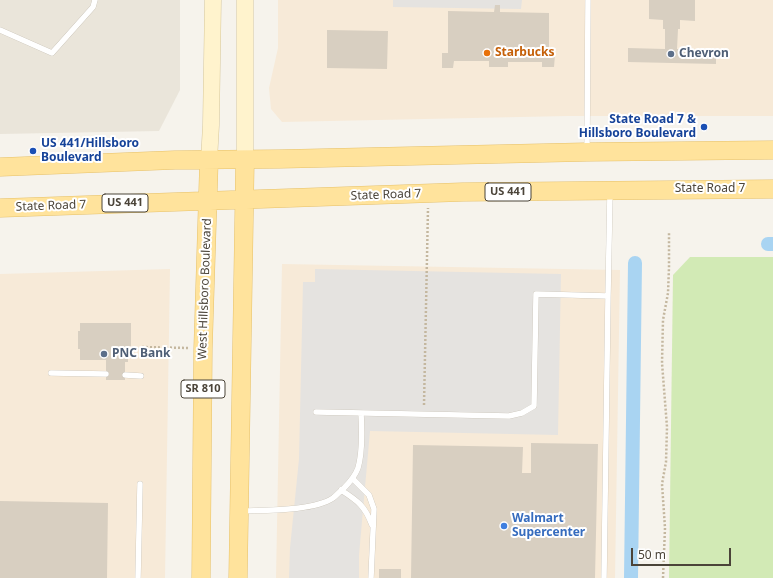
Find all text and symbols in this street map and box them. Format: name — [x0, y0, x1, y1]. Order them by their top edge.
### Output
place label: Starbucks — [495, 46, 554, 60]
place label: Chevron — [679, 47, 729, 61]
marker: Starbucks — [482, 48, 492, 58]
marker: Chevron — [666, 49, 676, 59]
place label: State Road 7 & Hillsboro Boulevard — [579, 113, 696, 141]
marker: State Road 7 & Hillsboro Boulevard — [699, 122, 709, 132]
place label: US 441/Hillsboro Boulevard — [41, 137, 139, 165]
marker: US 441/Hillsboro Boulevard — [28, 146, 38, 156]
street label: State Road 7 — [675, 182, 745, 196]
road number: US 441 — [485, 183, 531, 201]
street label: State Road 7 — [350, 187, 422, 203]
road number: US 441 — [102, 194, 148, 212]
street label: State Road 7 — [15, 198, 87, 214]
street label: West Hillsboro Boulevard — [195, 218, 215, 360]
place label: PNC Bank — [112, 347, 170, 361]
marker: PNC Bank — [99, 349, 109, 359]
road number: SR 810 — [181, 380, 225, 398]
place label: Walmart Supercenter — [512, 512, 585, 540]
marker: Walmart Supercenter — [499, 521, 509, 531]
scale bar — [633, 540, 733, 566]
text: 50 m — [638, 546, 666, 563]

